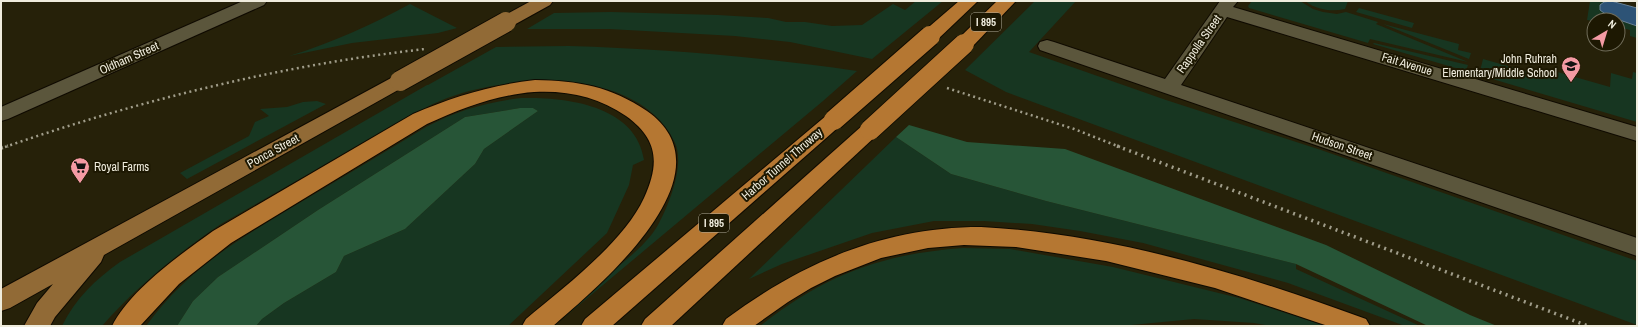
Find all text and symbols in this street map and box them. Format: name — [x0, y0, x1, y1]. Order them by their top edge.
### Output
street label: Rappolla Street — [1173, 11, 1225, 76]
north arrow — [1586, 12, 1626, 52]
road number: I 895 — [971, 13, 1001, 31]
text: N — [1605, 17, 1619, 32]
street label: Oldham Street — [97, 38, 161, 78]
street label: Fait Avenue — [1380, 49, 1434, 79]
place label: John Ruhrah Elementary/Middle School — [1442, 51, 1557, 81]
school or university icon: John Ruhrah Elementary/Middle School — [1560, 55, 1582, 83]
street label: Harbor Tunnel Thruway — [738, 124, 826, 204]
street label: Hudson Street — [1310, 128, 1375, 164]
street label: Ponca Street — [244, 130, 302, 172]
supermarket icon: Royal Farms — [69, 156, 91, 184]
place label: Royal Farms — [94, 159, 149, 175]
road number: I 895 — [699, 214, 729, 232]

